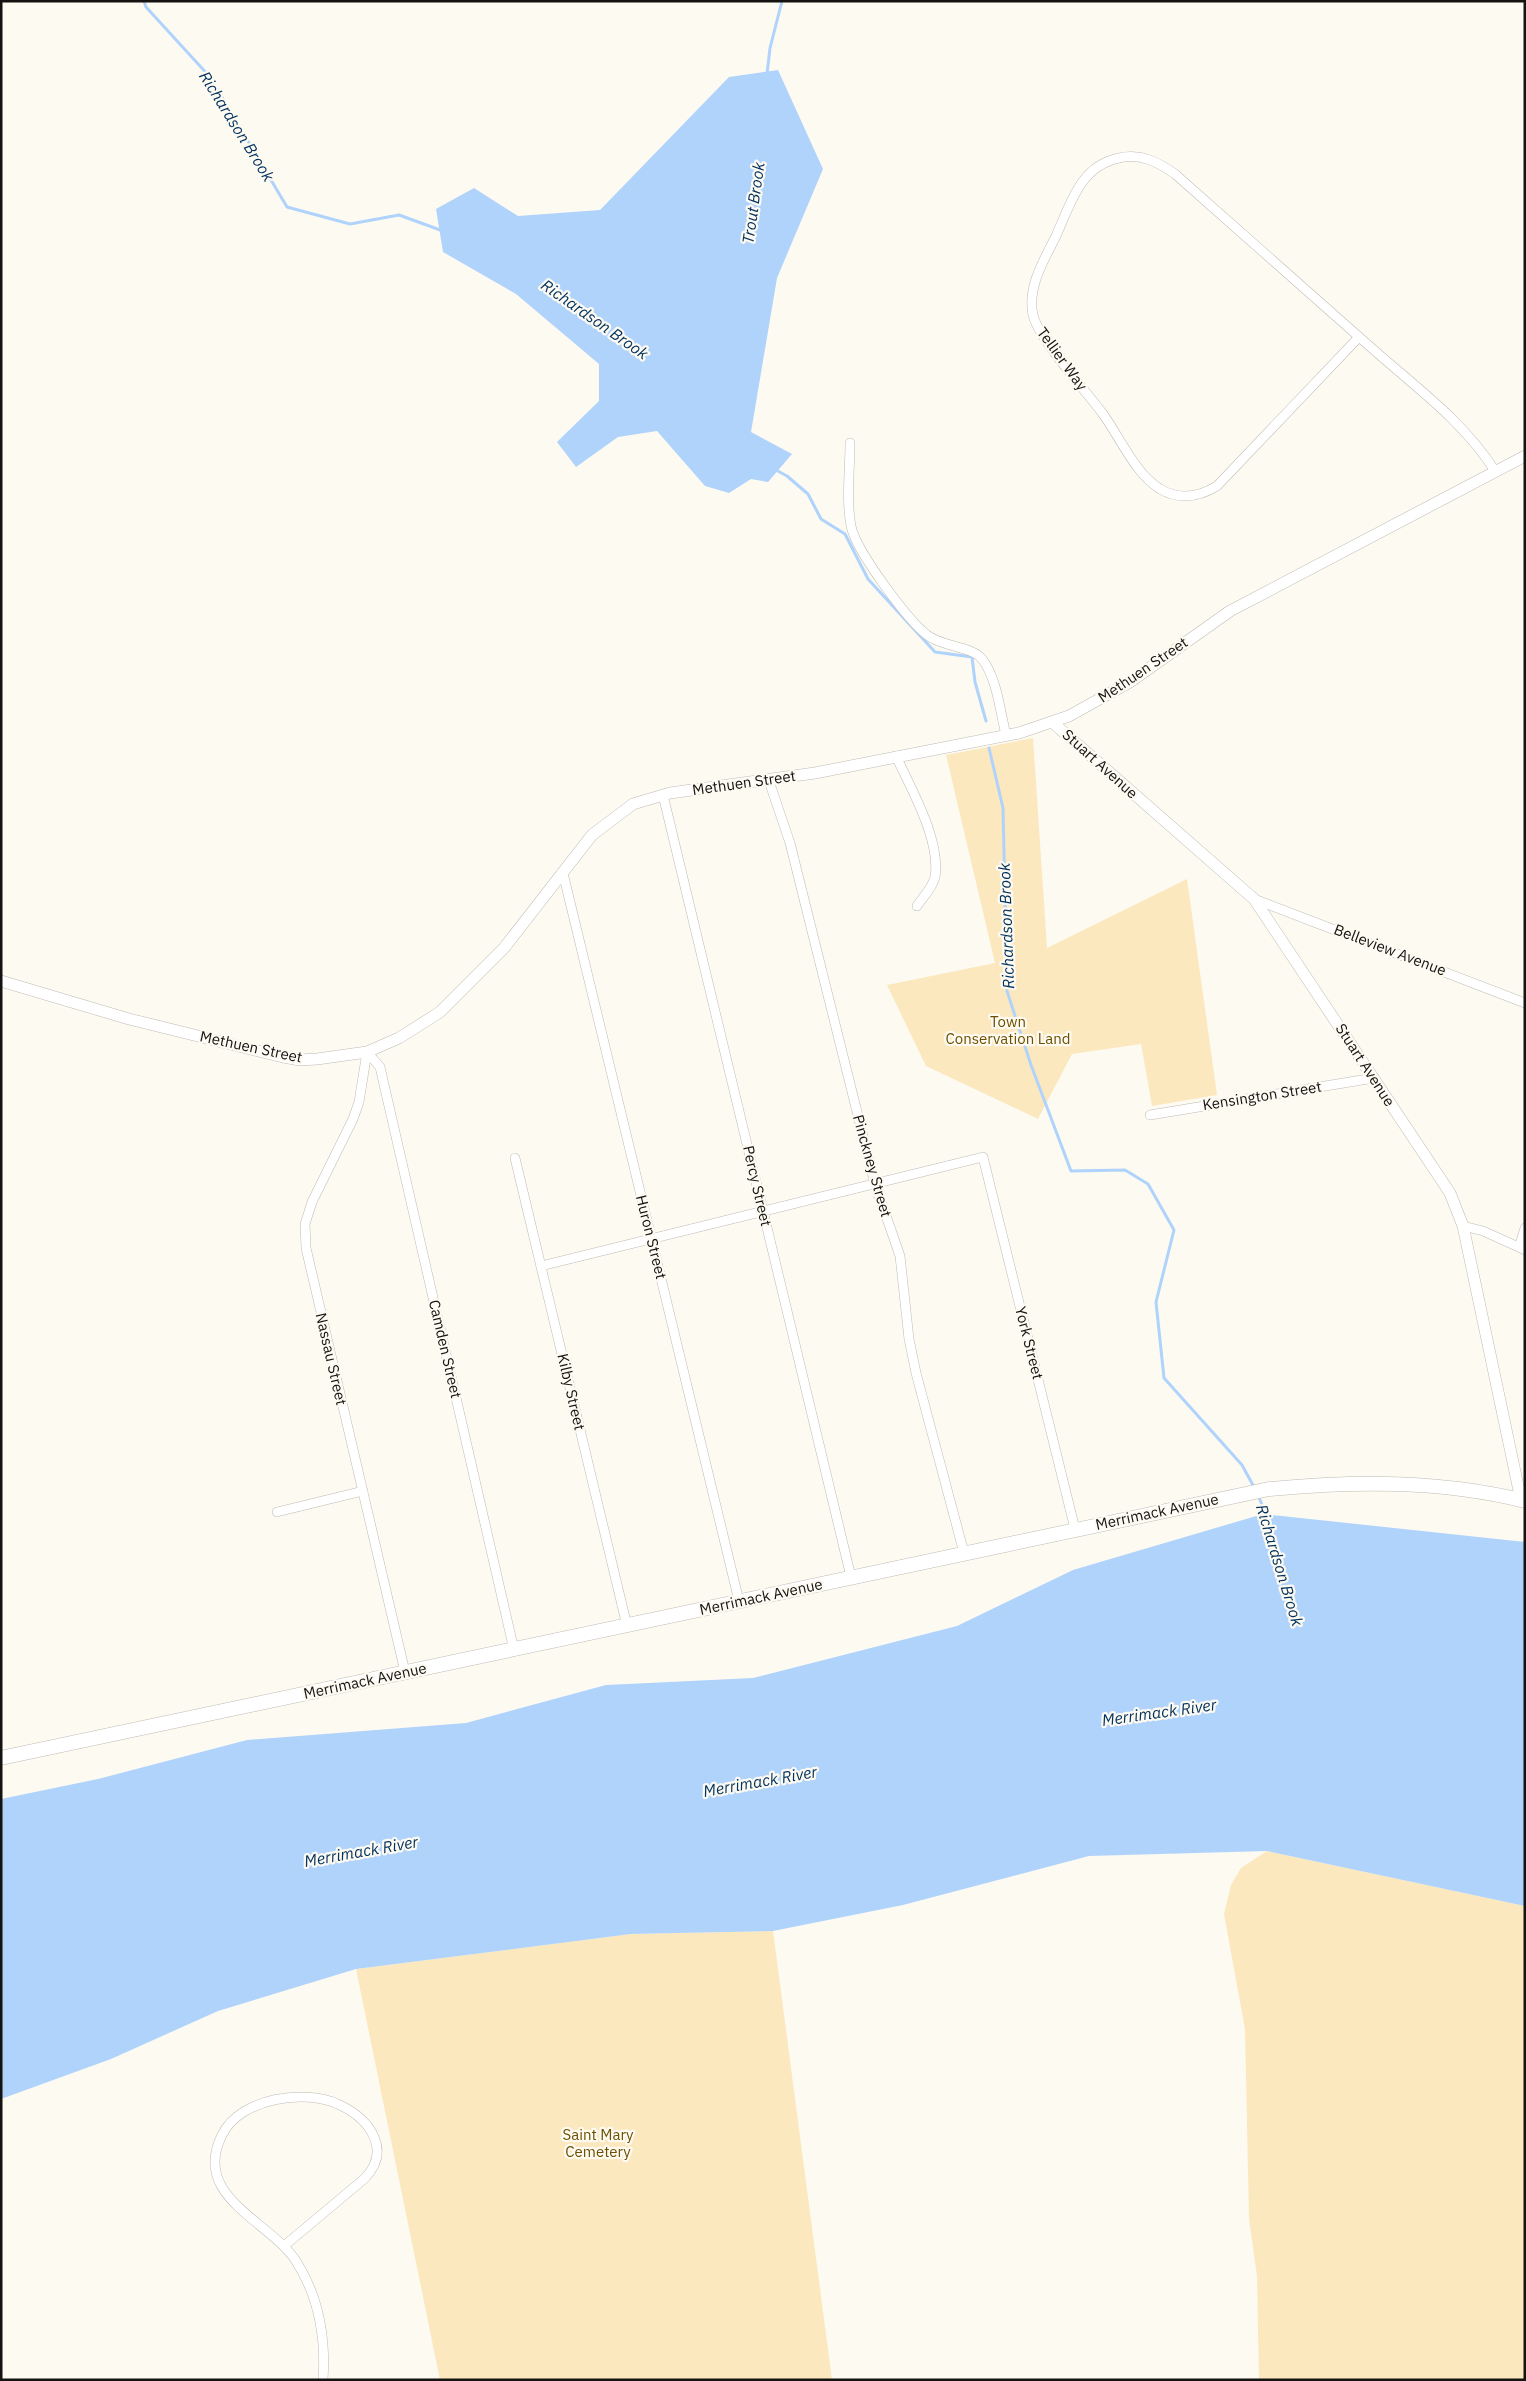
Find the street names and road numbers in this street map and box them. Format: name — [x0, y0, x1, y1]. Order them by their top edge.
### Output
street label: Tellier Way — [1033, 323, 1092, 394]
street label: Methuen Street — [1094, 633, 1191, 707]
street label: Stuart Avenue — [1059, 725, 1142, 802]
street label: Methuen Street — [691, 766, 797, 799]
street label: Belleview Avenue — [1331, 919, 1449, 980]
street label: Stuart Avenue — [1332, 1020, 1399, 1110]
street label: Methuen Street — [198, 1026, 304, 1067]
street label: Kensington Street — [1201, 1077, 1323, 1114]
street label: Pinckney Street — [849, 1112, 896, 1219]
street label: Percy Street — [739, 1144, 776, 1228]
street label: Huron Street — [632, 1193, 671, 1281]
street label: Camden Street — [425, 1298, 466, 1400]
street label: York Street — [1011, 1304, 1048, 1381]
street label: Nassau Street — [312, 1311, 351, 1407]
street label: Kilby Street — [553, 1352, 590, 1432]
street label: Merrimack Avenue — [1094, 1489, 1220, 1534]
street label: Merrimack Avenue — [698, 1574, 824, 1619]
street label: Merrimack Avenue — [302, 1658, 428, 1703]

